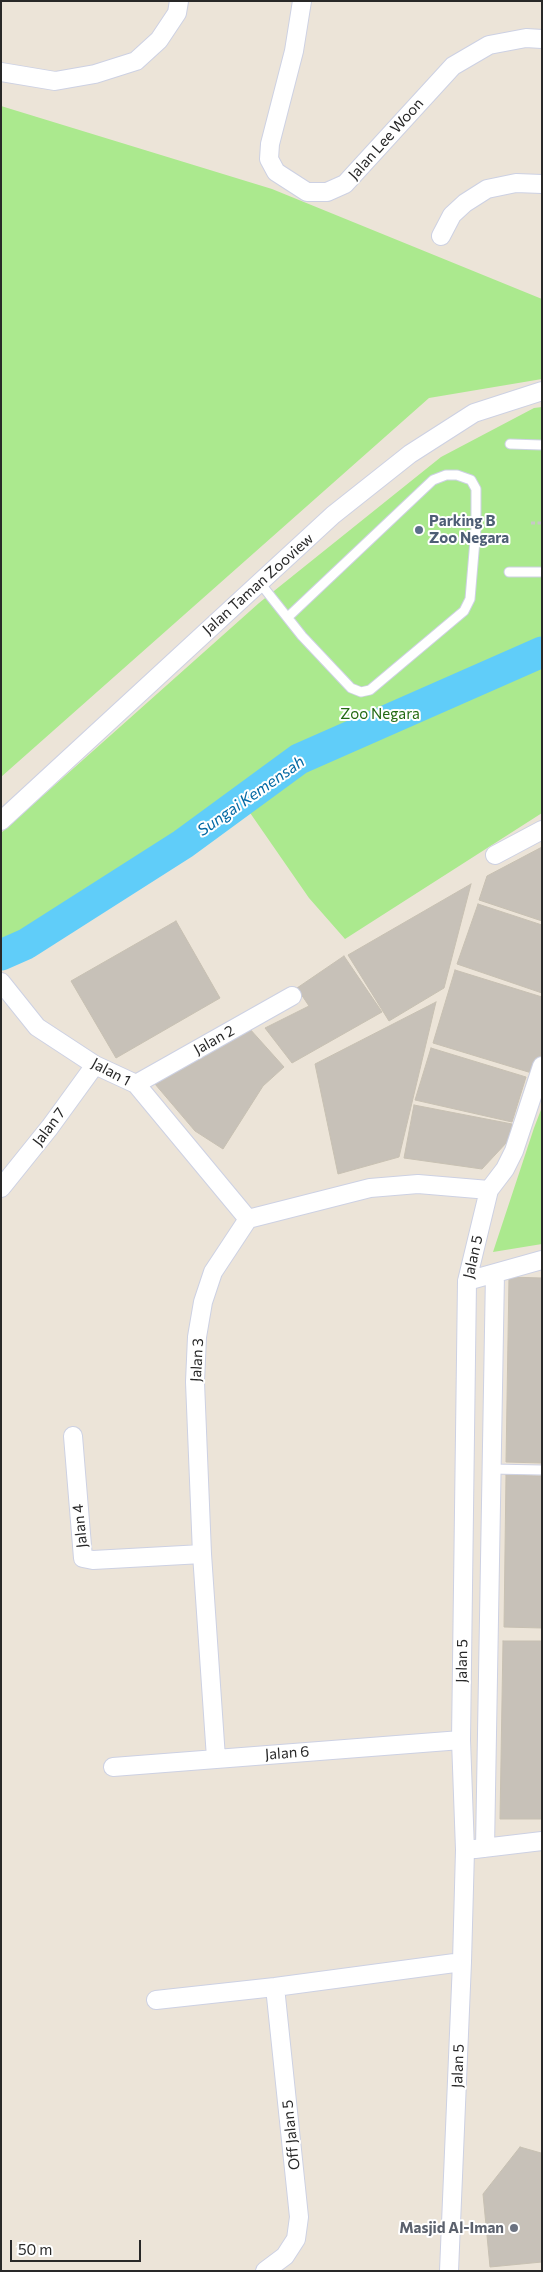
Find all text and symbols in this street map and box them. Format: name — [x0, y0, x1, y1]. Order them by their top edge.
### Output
street label: Jalan Lee Woon — [345, 95, 427, 183]
place label: Parking B Zoo Negara — [429, 512, 509, 547]
marker: Parking B Zoo Negara — [413, 524, 425, 536]
street label: Jalan Taman Zooview — [199, 529, 317, 639]
park label: Zoo Negara — [340, 705, 420, 723]
water label: Sungai Kemensah — [194, 752, 308, 840]
street label: Jalan 2 — [191, 1022, 237, 1058]
street label: Jalan 1 — [88, 1054, 134, 1090]
street label: Jalan 7 — [29, 1104, 69, 1150]
street label: Jalan 5 — [459, 1234, 487, 1280]
street label: Jalan 3 — [187, 1338, 207, 1382]
street label: Jalan 4 — [69, 1503, 91, 1549]
street label: Jalan 5 — [453, 1639, 471, 1683]
street label: Jalan 6 — [264, 1742, 310, 1764]
street label: Jalan 5 — [448, 2044, 468, 2088]
street label: Off Jalan 5 — [278, 2099, 304, 2171]
place label: Masjid Al-Iman — [399, 2219, 504, 2237]
marker: Masjid Al-Iman — [508, 2222, 520, 2234]
scale bar — [12, 2230, 144, 2262]
text: 50 m — [18, 2240, 52, 2258]

